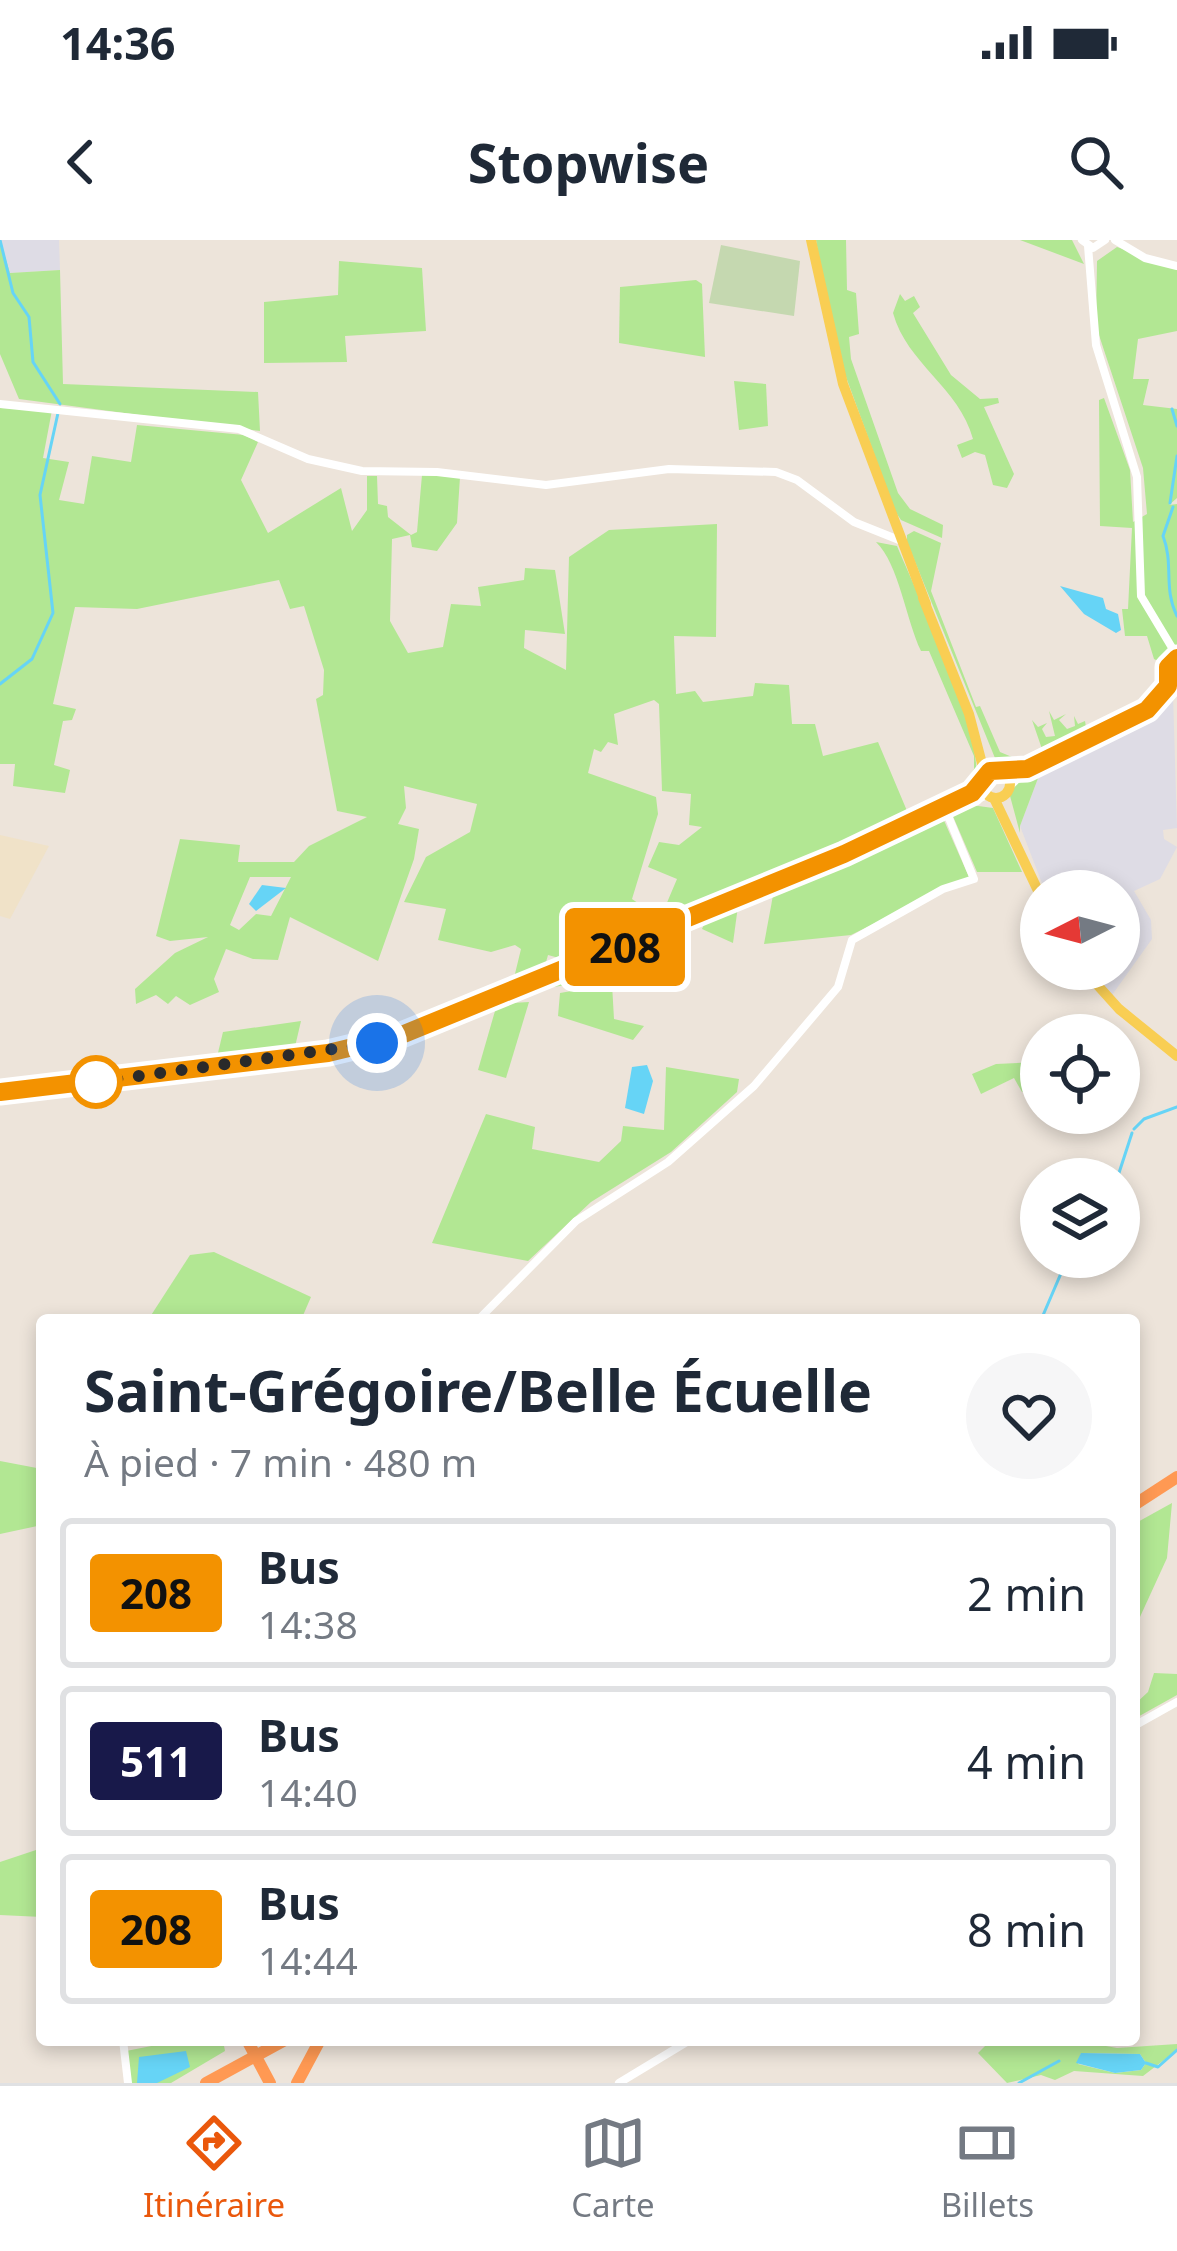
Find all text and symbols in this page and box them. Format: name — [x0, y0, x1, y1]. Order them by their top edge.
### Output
text: 14:36 — [60, 12, 176, 73]
text: Stopwise — [468, 125, 709, 199]
icon: back — [48, 129, 114, 195]
icon: search — [1063, 129, 1129, 195]
north arrow — [1020, 870, 1140, 990]
map controls — [1020, 870, 1140, 1278]
line badge: 208 — [556, 908, 694, 986]
text: 208 — [589, 918, 661, 975]
your location — [347, 1013, 407, 1073]
button: locate — [1020, 1014, 1140, 1134]
unlabelled marker — [71, 1057, 121, 1107]
button: layers — [1020, 1158, 1140, 1278]
text: Saint-Grégoire/Belle Écuelle — [84, 1351, 872, 1429]
button: heart — [966, 1353, 1092, 1479]
text: À pied · 7 min · 480 m — [84, 1435, 477, 1488]
text: Bus — [258, 1536, 340, 1597]
text: 2 min — [967, 1563, 1086, 1624]
text: 208 — [120, 1564, 192, 1621]
text: 14:38 — [258, 1597, 358, 1650]
text: Bus — [258, 1704, 340, 1765]
text: 4 min — [967, 1731, 1086, 1792]
text: 511 — [120, 1732, 192, 1789]
text: 14:40 — [258, 1765, 358, 1818]
text: Bus — [258, 1872, 340, 1933]
text: 8 min — [967, 1899, 1086, 1960]
text: 208 — [120, 1900, 192, 1957]
text: 14:44 — [258, 1933, 358, 1986]
tab: Itinéraire — [143, 2110, 285, 2227]
tab: Carte — [571, 2110, 655, 2227]
tab: Billets — [941, 2110, 1034, 2227]

